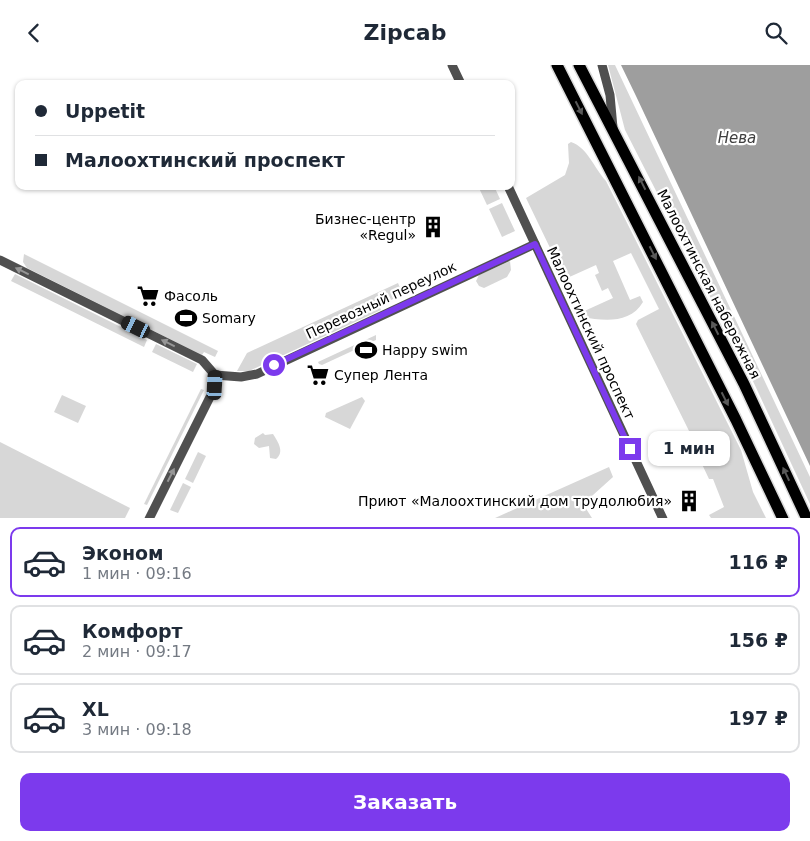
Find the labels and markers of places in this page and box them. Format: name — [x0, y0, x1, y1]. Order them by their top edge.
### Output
place label: Бизнес-центр «Regul» — [315, 211, 416, 243]
building icon: Бизнес-центр «Regul» — [420, 214, 446, 240]
supermarket icon: Фасоль — [135, 283, 161, 309]
place label: Фасоль — [164, 288, 218, 304]
sports icon: Somary — [173, 305, 199, 331]
place label: Somary — [202, 310, 256, 326]
sports icon: Happy swim — [353, 337, 379, 363]
place label: Happy swim — [382, 342, 468, 358]
supermarket icon: Супер Лента — [305, 362, 331, 388]
place label: Супер Лента — [334, 367, 428, 383]
building icon: Приют «Малоохтинский дом трудолюбия» — [676, 488, 702, 514]
place label: Приют «Малоохтинский дом трудолюбия» — [358, 493, 672, 509]

